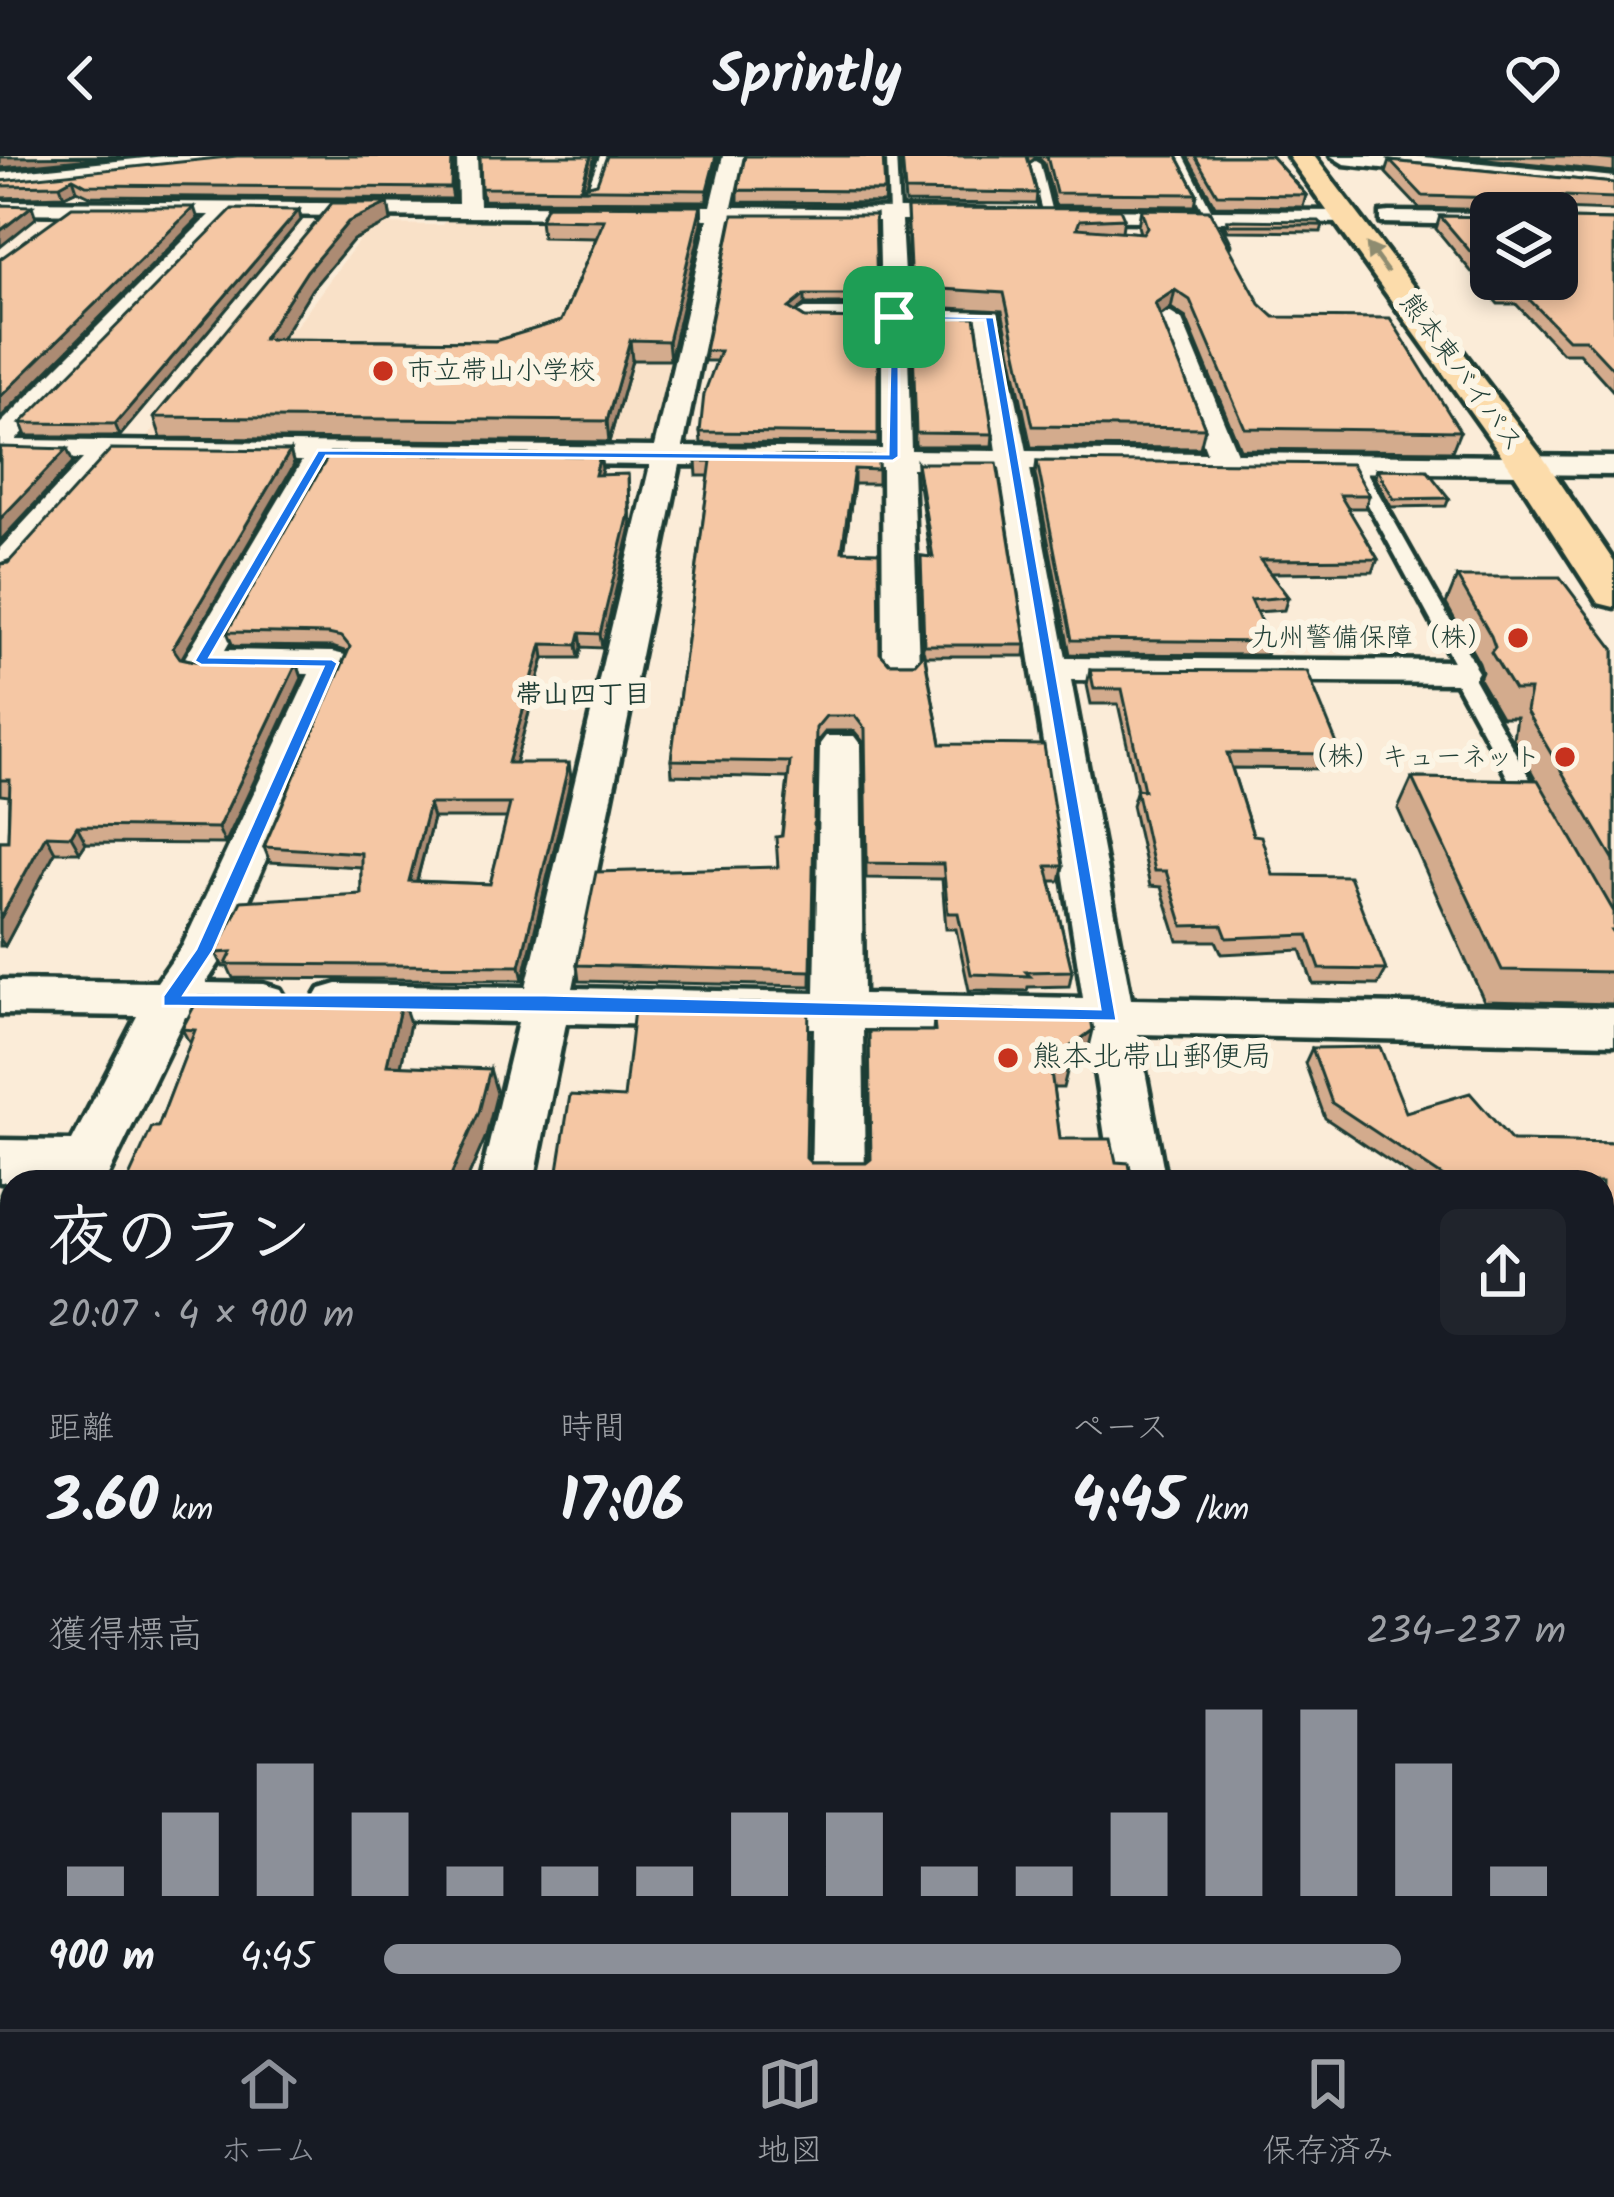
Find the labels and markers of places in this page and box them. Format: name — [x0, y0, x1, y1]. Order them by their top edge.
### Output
pin — [843, 266, 945, 368]
place label: 市立帯山小学校 — [407, 350, 596, 393]
marker: 市立帯山小学校 — [370, 358, 396, 384]
place label: 九州警備保障（株） — [1251, 617, 1494, 660]
marker: 九州警備保障（株） — [1505, 625, 1531, 651]
place label: （株）キューネット — [1300, 736, 1541, 779]
marker: （株）キューネット — [1552, 744, 1578, 770]
place label: 熊本北帯山郵便局 — [1032, 1034, 1272, 1082]
marker: 熊本北帯山郵便局 — [995, 1045, 1021, 1071]

